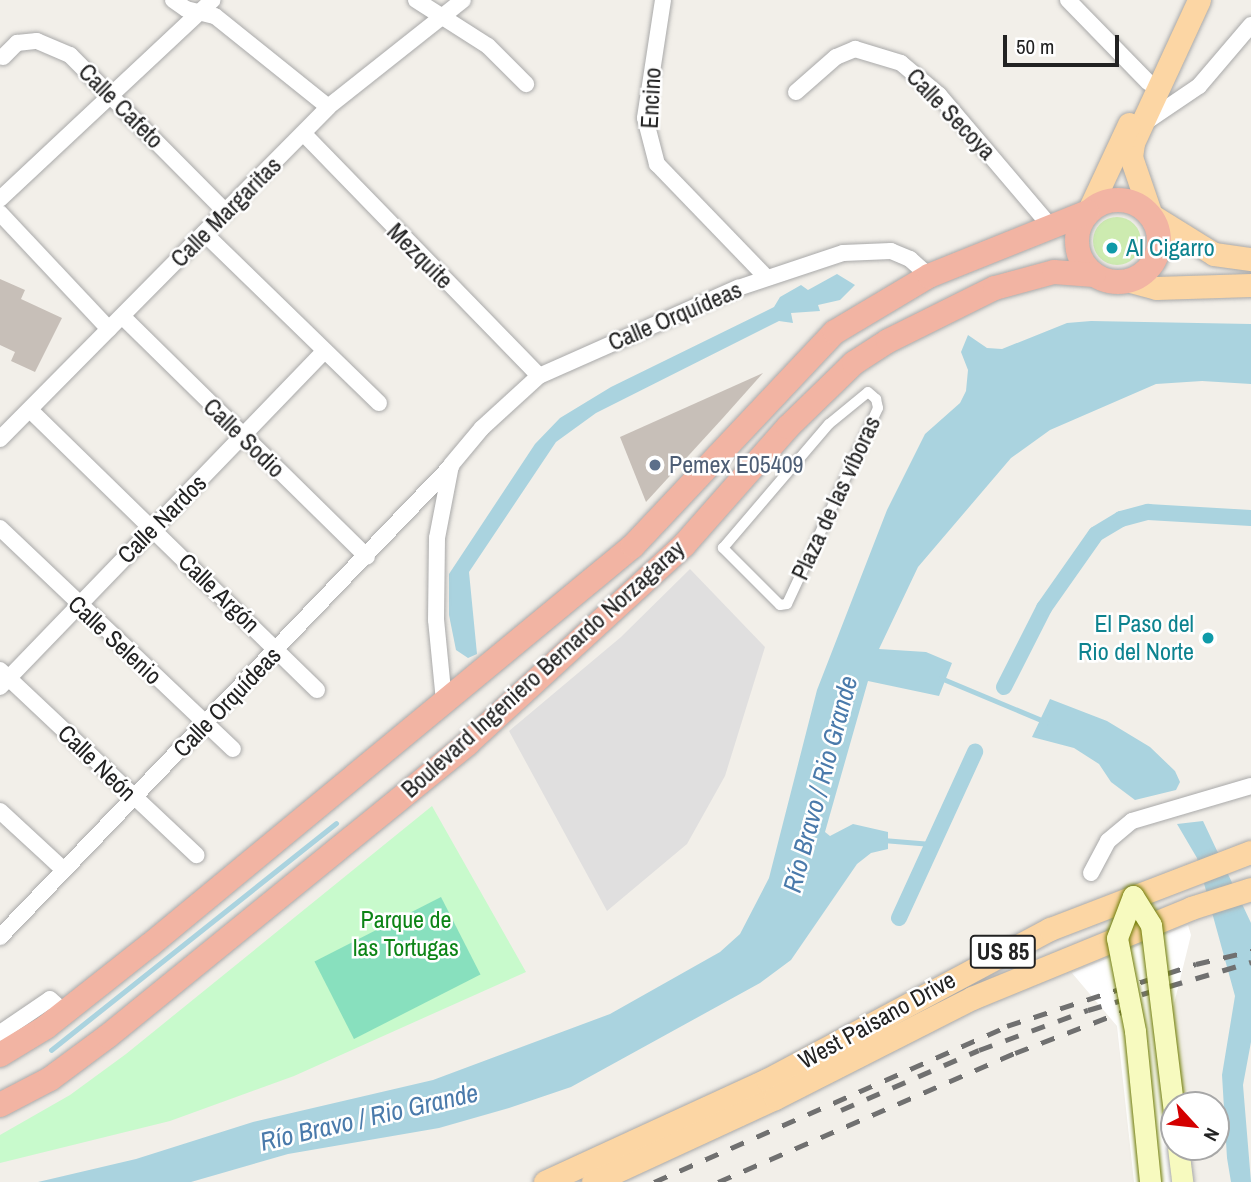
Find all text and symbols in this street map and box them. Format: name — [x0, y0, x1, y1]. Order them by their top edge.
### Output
scale bar — [1006, 21, 1122, 65]
text: 50 m — [1016, 32, 1054, 61]
street label: Calle Cafeto — [73, 58, 169, 154]
street label: Calle Secoya — [900, 62, 1002, 166]
street label: Encino — [635, 67, 667, 129]
street label: Calle Margaritas — [165, 151, 287, 273]
street label: Mezquite — [381, 217, 459, 295]
place label: Al Cigarro — [1126, 234, 1215, 262]
marker: Al Cigarro — [1104, 240, 1120, 256]
street label: Calle Orquídeas — [604, 275, 746, 357]
street label: Calle Sodio — [197, 392, 291, 484]
street label: Plaza de las víboras — [786, 412, 886, 584]
place label: Pemex E05409 — [669, 451, 804, 479]
marker: Pemex E05409 — [647, 457, 663, 473]
street label: Calle Nardos — [112, 469, 212, 569]
street label: Boulevard Ingeniero Bernardo Norzagaray — [396, 534, 690, 804]
street label: Calle Argón — [172, 547, 266, 639]
street label: Calle Selenio — [62, 590, 168, 690]
place label: El Paso del Rio del Norte — [1078, 610, 1194, 666]
marker: El Paso del Rio del Norte — [1200, 630, 1216, 646]
street label: Calle Orquídeas — [167, 641, 287, 763]
water label: Río Bravo / Rio Grande — [776, 672, 864, 896]
street label: Calle Neón — [52, 719, 142, 807]
park label: Parque de las Tortugas — [353, 906, 459, 962]
road number: US 85 — [970, 932, 1036, 972]
street label: West Paisano Drive — [794, 965, 960, 1075]
water label: Río Bravo / Rio Grande — [257, 1077, 481, 1157]
north arrow — [1160, 1091, 1230, 1161]
text: N — [1198, 1124, 1226, 1146]

